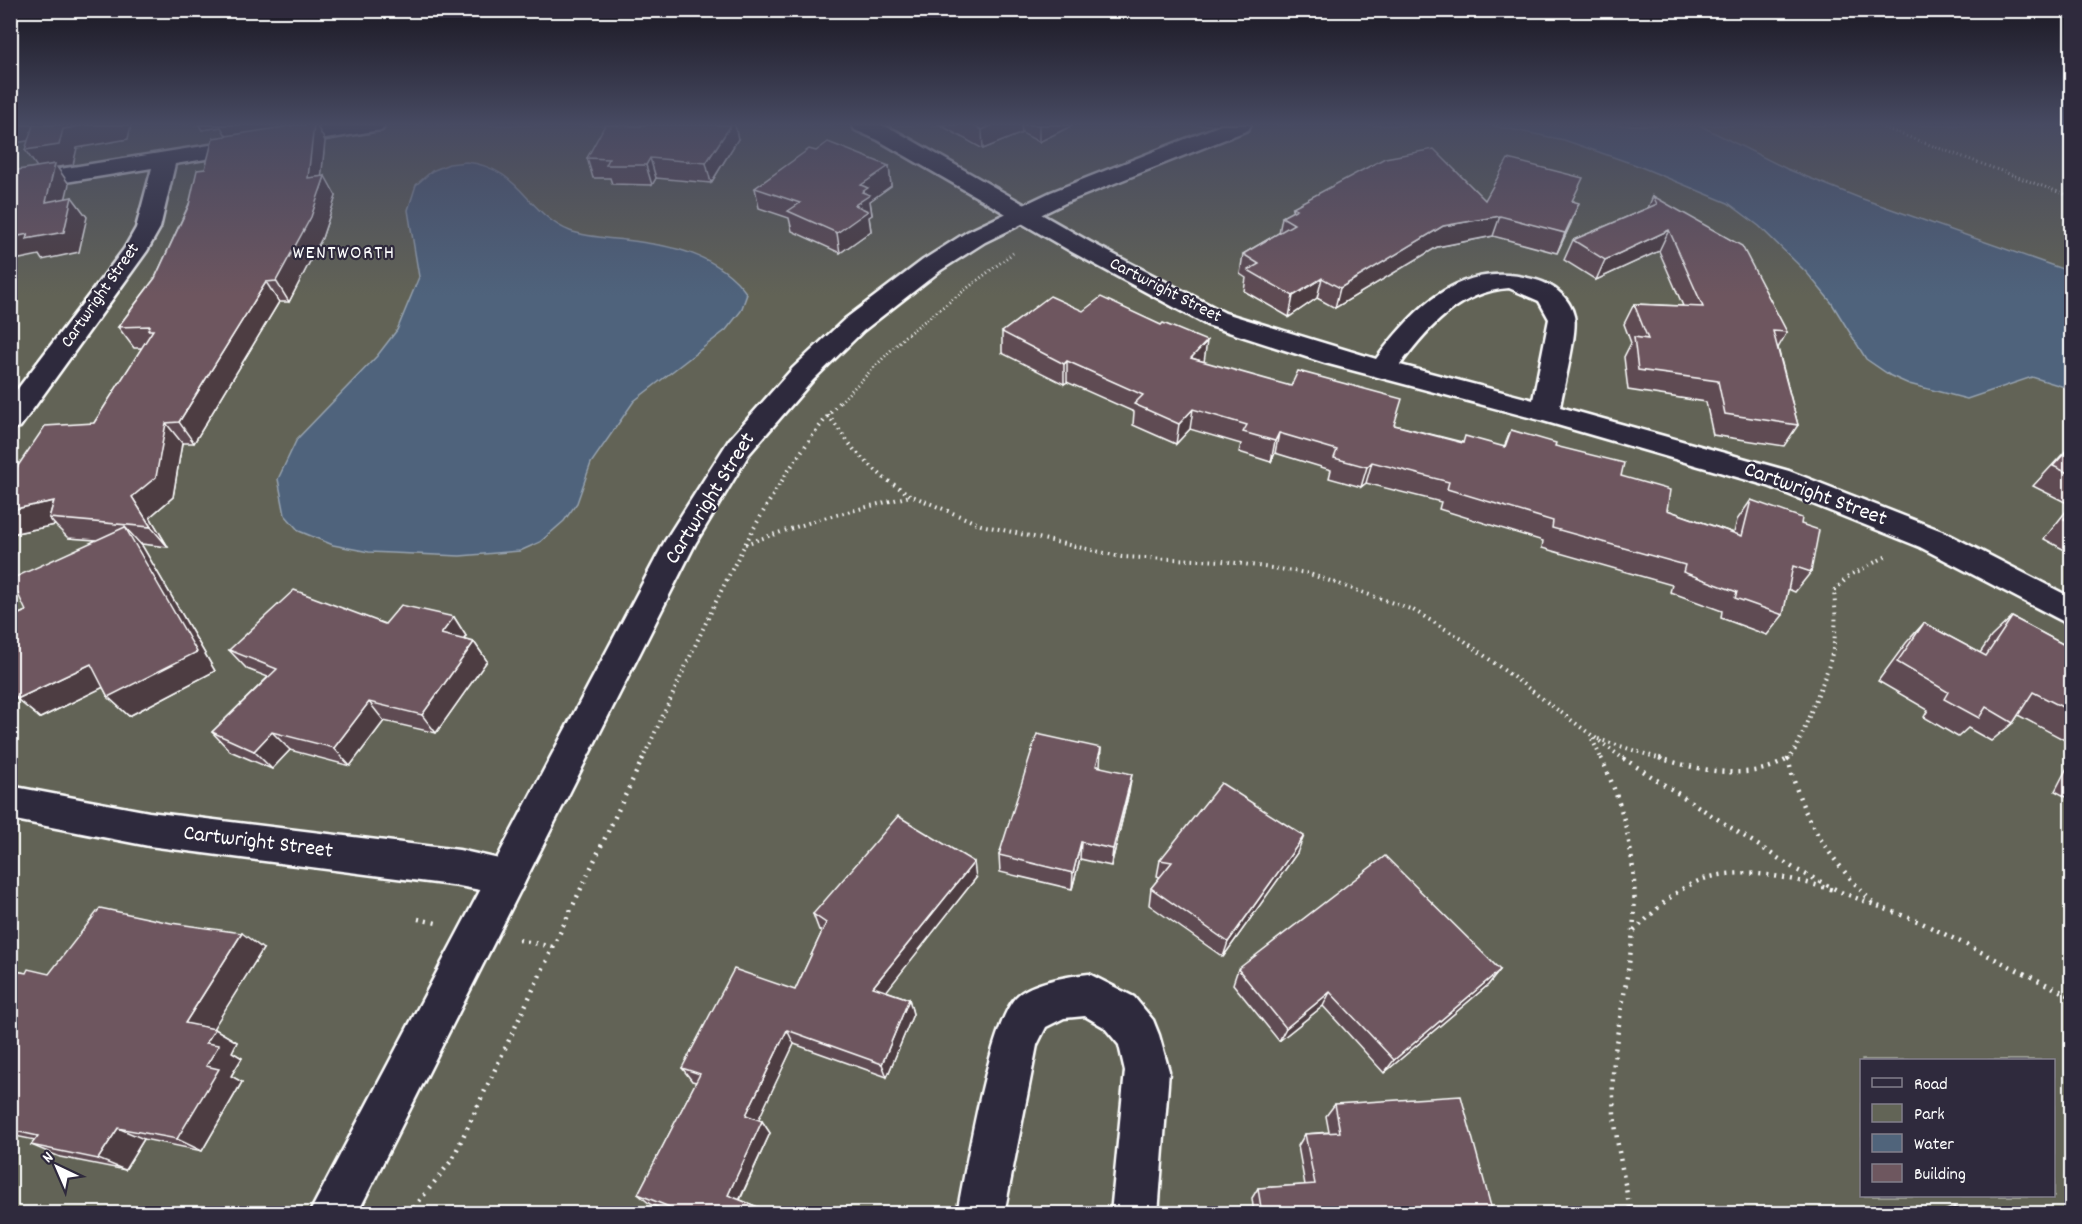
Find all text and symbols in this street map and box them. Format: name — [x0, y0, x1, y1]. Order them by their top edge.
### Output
street label: Cartwright Street — [56, 238, 147, 353]
district label: WENTWORTH — [293, 240, 395, 268]
street label: Cartwright Street — [1105, 252, 1226, 330]
street label: Cartwright Street — [658, 427, 764, 571]
street label: Cartwright Street — [1739, 455, 1891, 535]
street label: Cartwright Street — [182, 818, 334, 868]
legend — [1860, 1059, 2055, 1197]
text: Road — [1914, 1073, 1948, 1098]
text: Park — [1914, 1103, 1945, 1128]
text: Water — [1914, 1133, 1954, 1158]
north arrow — [27, 1137, 87, 1197]
text: N — [37, 1147, 59, 1169]
text: Building — [1914, 1163, 1966, 1188]

